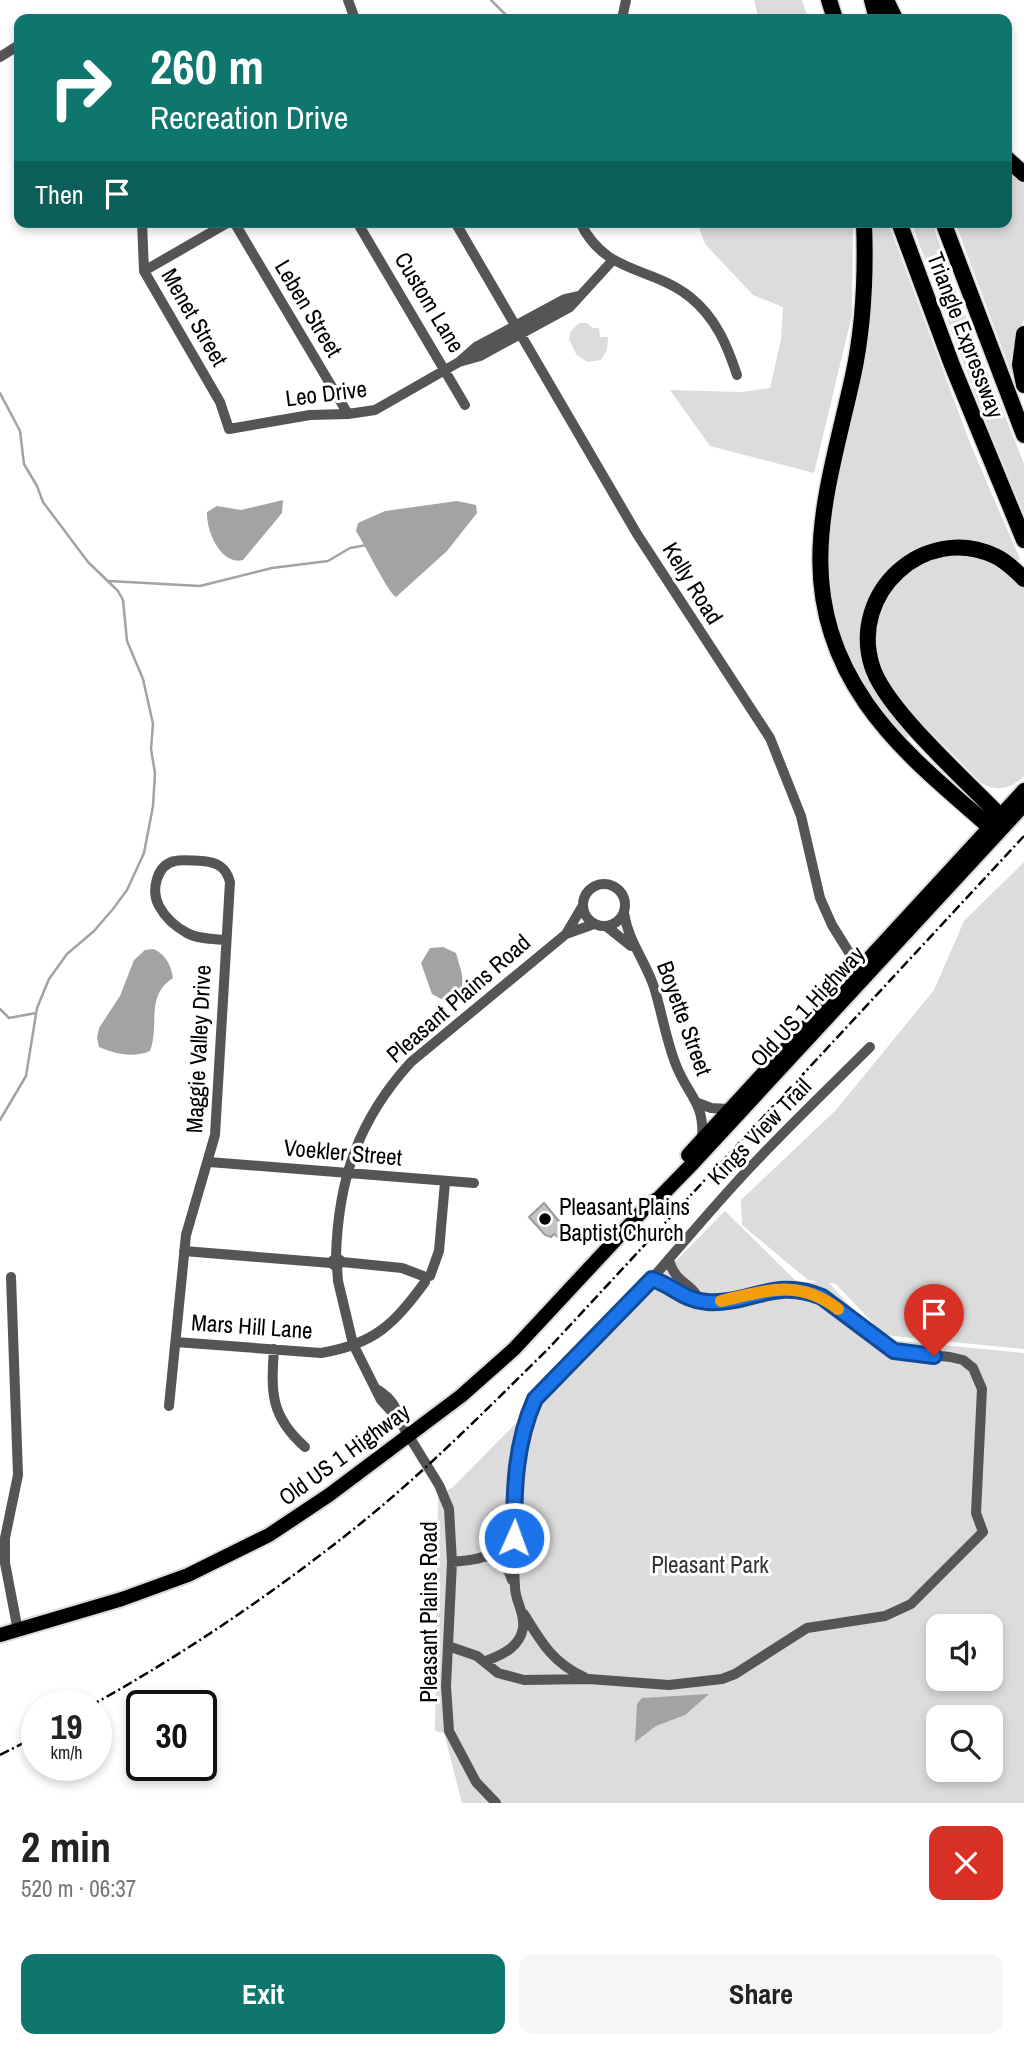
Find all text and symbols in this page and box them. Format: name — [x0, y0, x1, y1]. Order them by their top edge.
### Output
text: 260 m — [150, 33, 264, 99]
icon: right — [35, 42, 126, 133]
text: Recreation Drive — [150, 96, 348, 139]
icon: arrive — [98, 175, 136, 213]
text: Then — [35, 177, 84, 212]
street label: Custom Lane — [388, 246, 472, 358]
street label: Triangle Expressway — [920, 248, 1012, 423]
street label: Leben Street — [268, 254, 350, 362]
street label: Menet Street — [155, 262, 235, 372]
street label: Leo Drive — [284, 373, 368, 413]
street label: Kelly Road — [656, 536, 730, 630]
street label: Pleasant Plains Road — [379, 927, 537, 1069]
street label: Old US 1 Highway — [743, 938, 872, 1073]
street label: Boyette Street — [650, 957, 720, 1079]
street label: Maggie Valley Drive — [178, 964, 218, 1134]
street label: Kings View Trail — [700, 1071, 818, 1191]
street label: Voekler Street — [283, 1131, 403, 1173]
place label: Pleasant Plains Baptist Church — [559, 1191, 690, 1248]
marker: Pleasant Plains Baptist Church — [537, 1211, 553, 1227]
pin — [904, 1284, 964, 1356]
icon: arrive — [915, 1295, 953, 1333]
street label: Mars Hill Lane — [190, 1306, 314, 1346]
street label: Old US 1 Highway — [272, 1396, 416, 1512]
position arrow — [477, 1501, 551, 1575]
street label: Pleasant Plains Road — [413, 1521, 444, 1703]
park label: Pleasant Park — [651, 1549, 769, 1580]
map controls — [926, 1614, 1003, 1782]
button: sound — [926, 1614, 1003, 1691]
speed limit sign: 30 — [126, 1690, 217, 1781]
text: 19 — [51, 1703, 82, 1750]
button: search — [926, 1705, 1003, 1782]
text: km/h — [51, 1740, 83, 1765]
text: 2 min — [21, 1819, 111, 1875]
button: close — [929, 1826, 1003, 1900]
text: 520 m · 06:37 — [21, 1873, 136, 1904]
button: Exit — [21, 1954, 505, 2034]
button: Share — [519, 1954, 1003, 2034]

